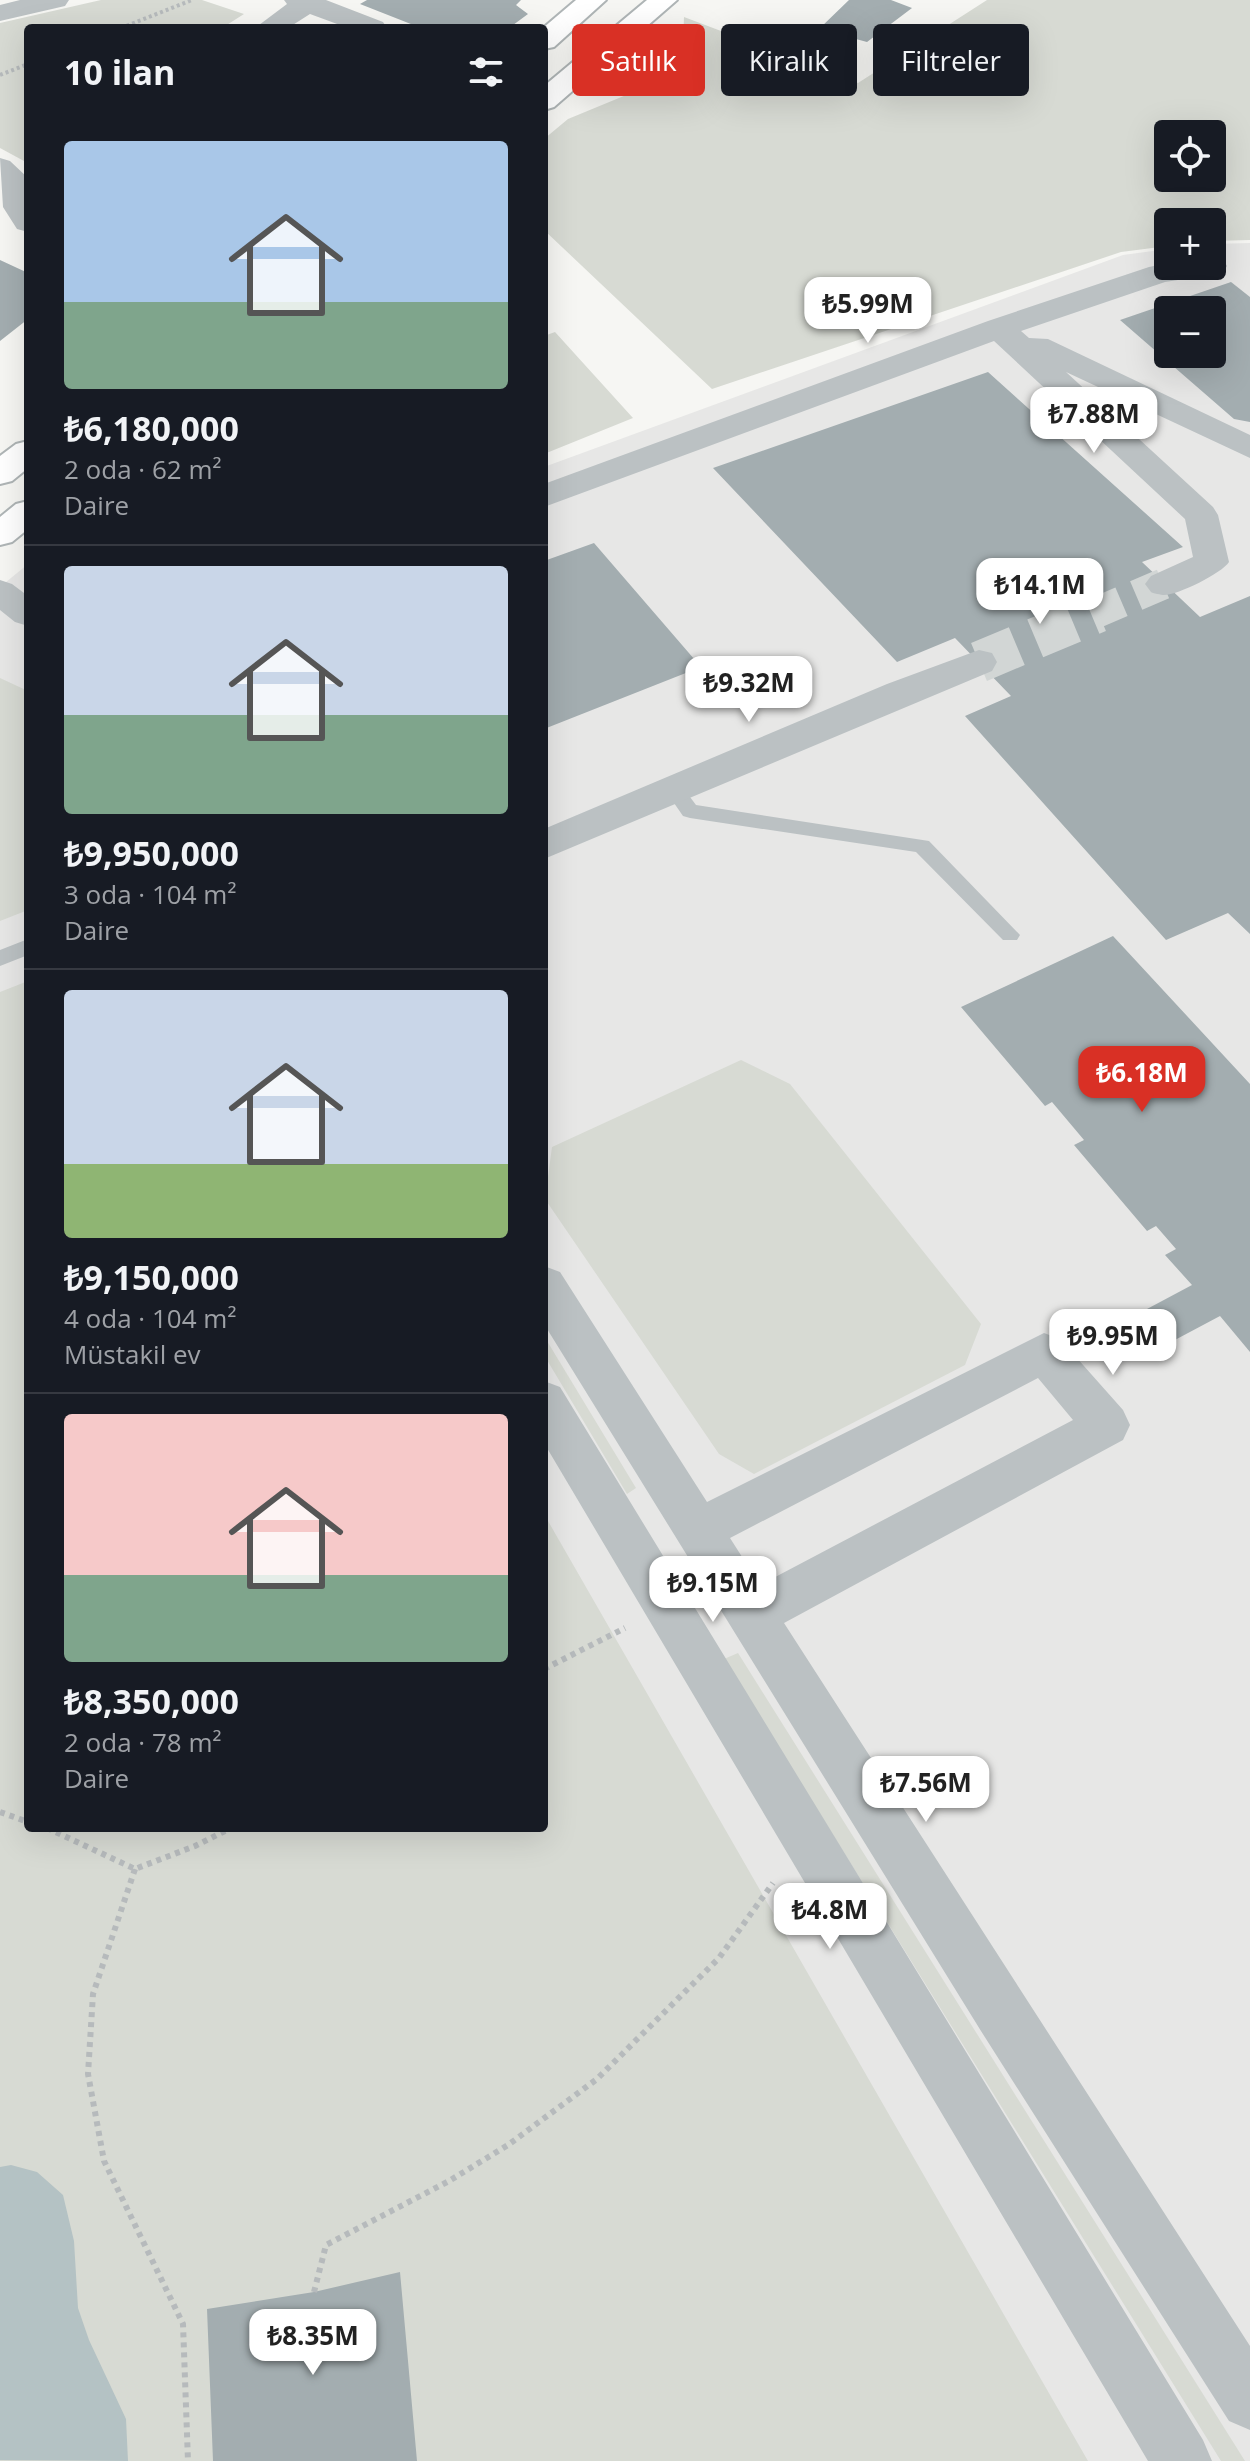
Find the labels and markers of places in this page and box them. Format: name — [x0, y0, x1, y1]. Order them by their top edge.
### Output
pin: ₺5.99M — [803, 277, 933, 345]
pin: ₺7.88M — [1029, 387, 1159, 455]
pin: ₺14.1M — [975, 558, 1105, 626]
pin: ₺9.32M — [684, 656, 814, 724]
pin: ₺6.18M — [1077, 1046, 1207, 1114]
pin: ₺9.95M — [1048, 1309, 1178, 1377]
pin: ₺9.15M — [648, 1556, 778, 1624]
pin: ₺7.56M — [861, 1756, 991, 1824]
pin: ₺4.8M — [774, 1883, 886, 1951]
pin: ₺8.35M — [248, 2309, 378, 2377]

